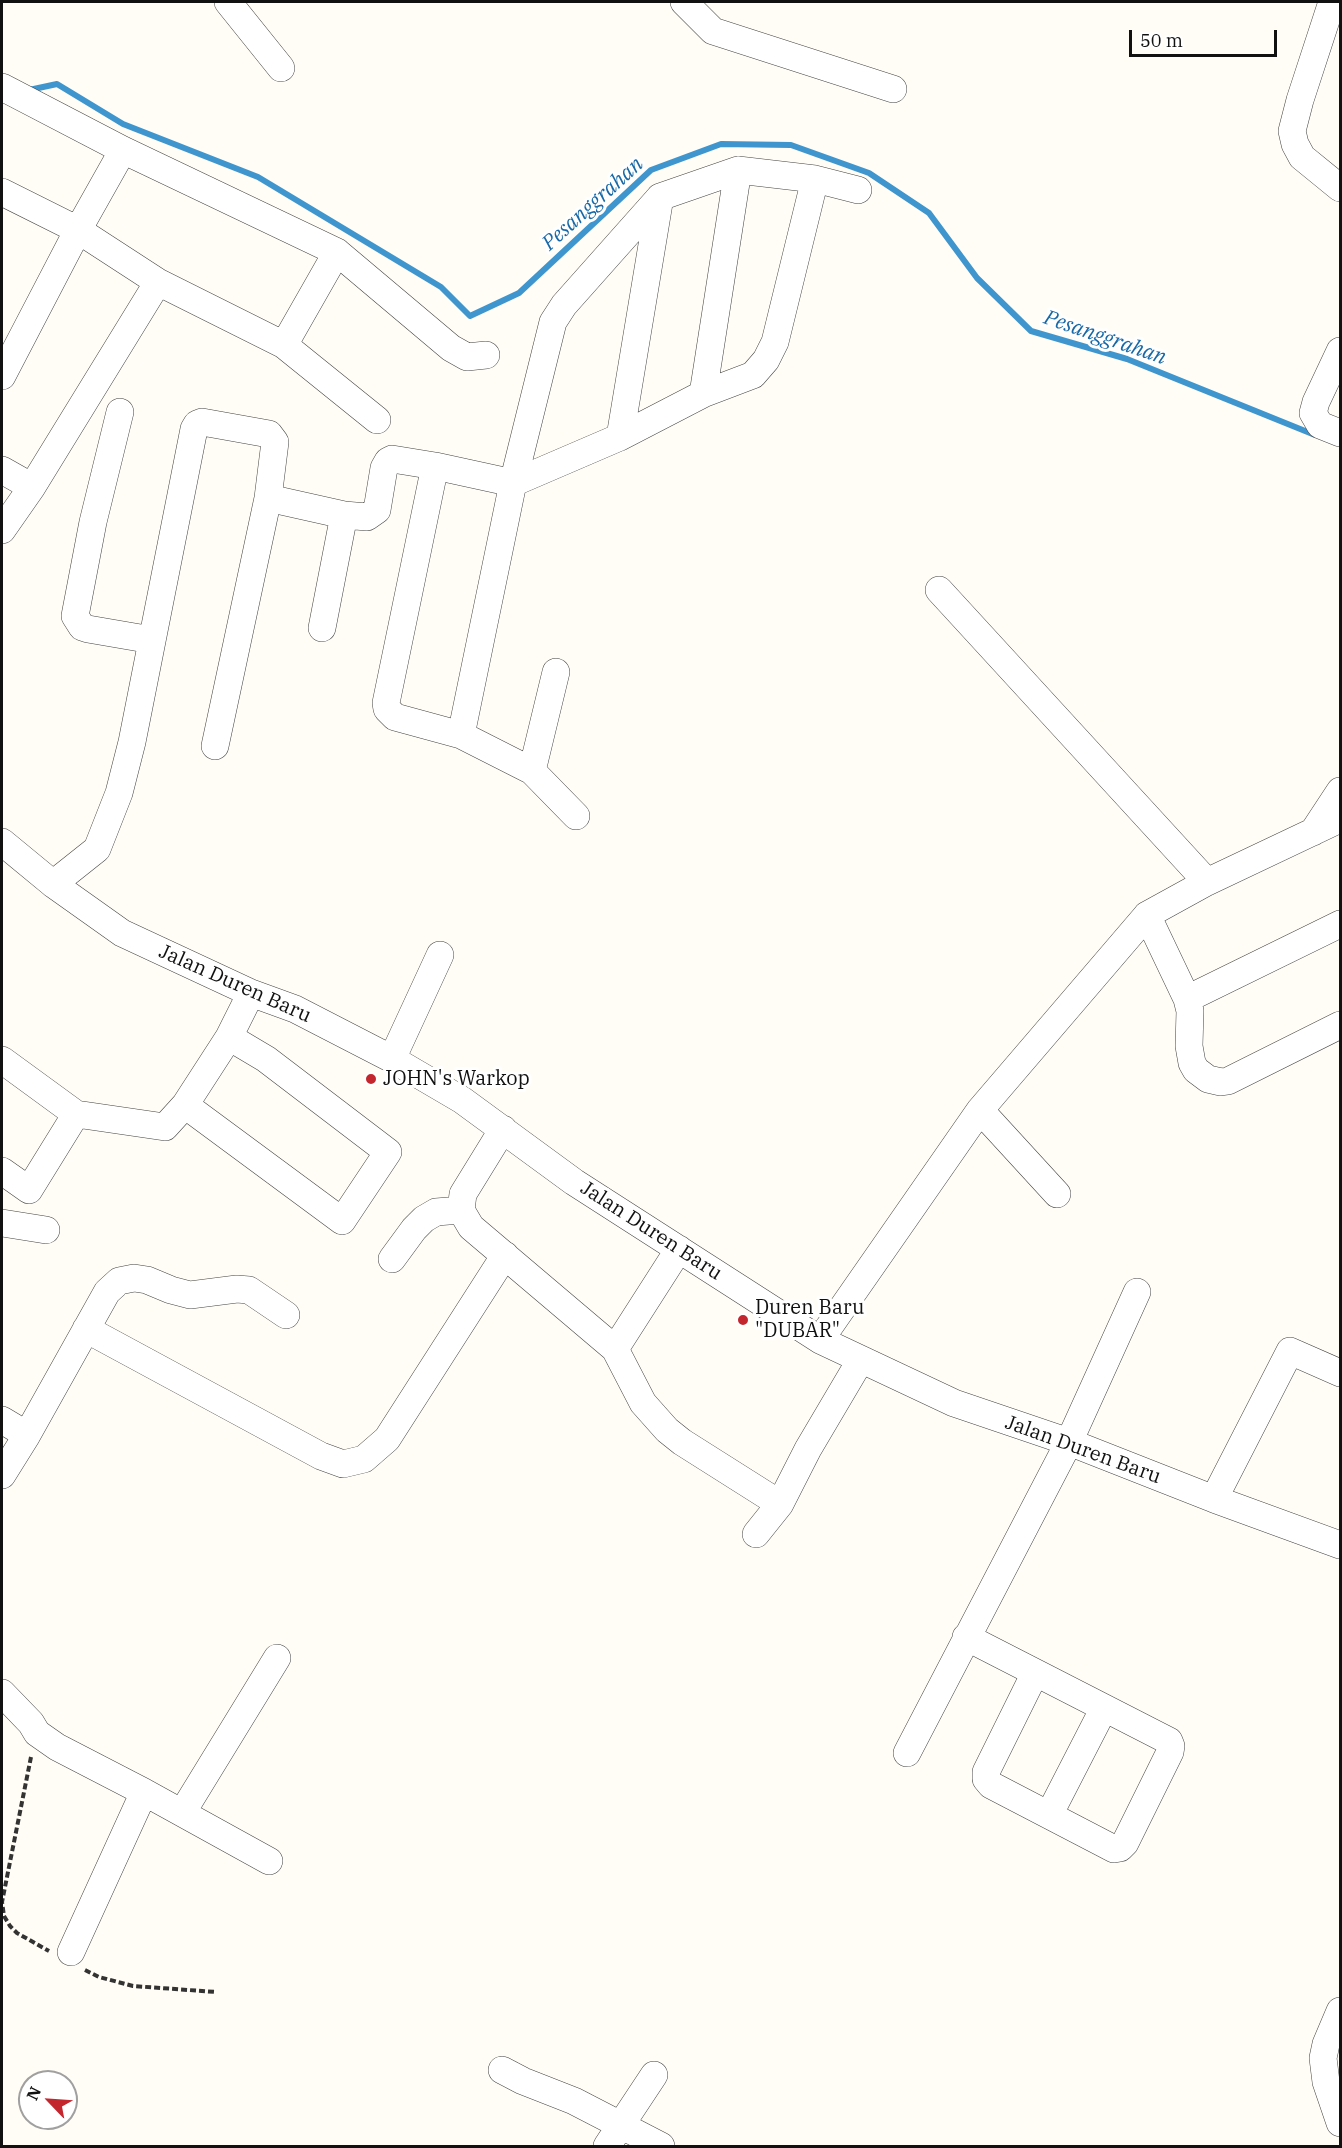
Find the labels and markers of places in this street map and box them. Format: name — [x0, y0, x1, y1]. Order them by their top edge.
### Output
place label: JOHN's Warkop — [383, 1067, 530, 1091]
marker: JOHN's Warkop — [364, 1072, 378, 1086]
place label: Duren Baru "DUBAR" — [755, 1296, 864, 1343]
marker: Duren Baru "DUBAR" — [736, 1313, 750, 1327]

